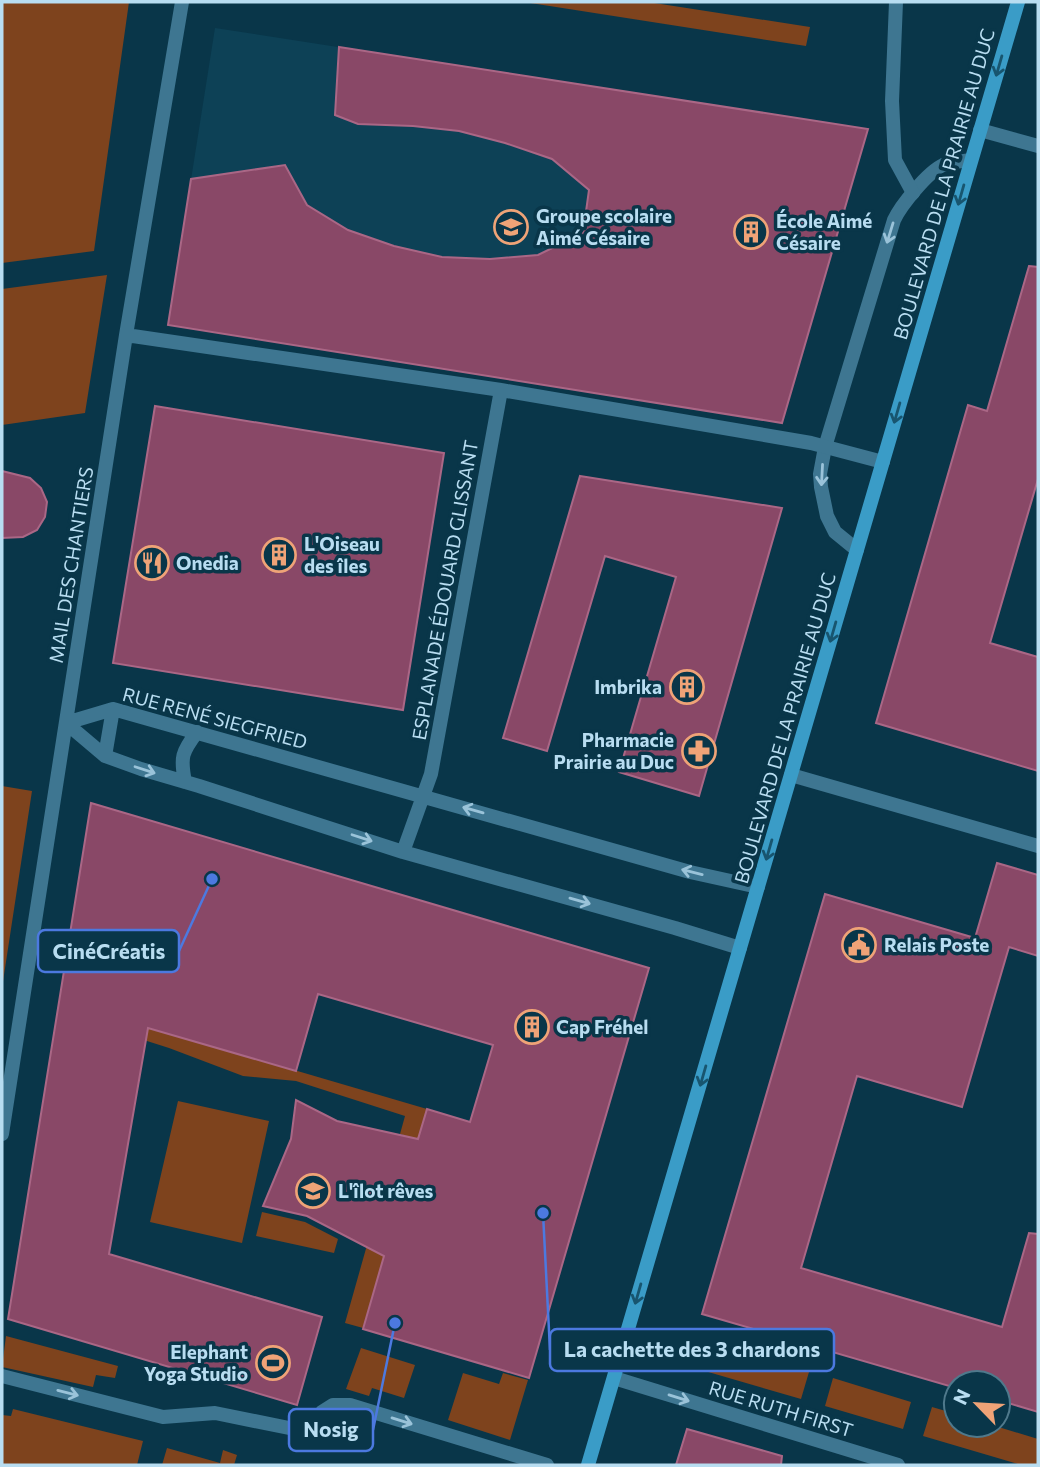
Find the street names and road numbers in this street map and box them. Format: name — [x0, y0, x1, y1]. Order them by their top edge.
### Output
street label: BOULEVARD DE LA PRAIRIE AU DUC — [888, 26, 999, 342]
street label: ESPLANADE ÉDOUARD GLISSANT — [407, 438, 482, 742]
street label: MAIL DES CHANTIERS — [44, 465, 97, 665]
street label: BOULEVARD DE LA PRAIRIE AU DUC — [729, 570, 840, 886]
street label: RUE RENÉ SIEGFRIED — [120, 682, 310, 753]
street label: RUE RUTH FIRST — [706, 1376, 856, 1441]

